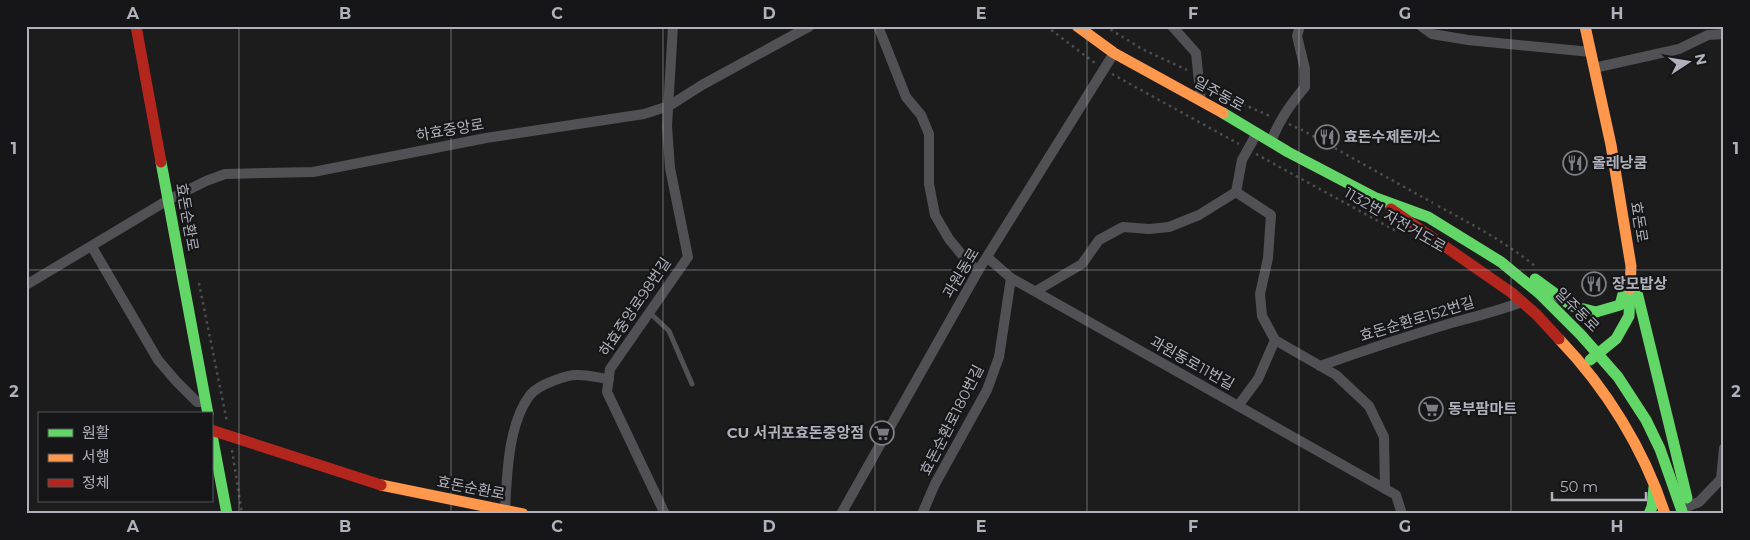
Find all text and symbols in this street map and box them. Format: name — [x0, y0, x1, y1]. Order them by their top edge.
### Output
text: A — [126, 4, 140, 23]
text: B — [339, 4, 351, 23]
text: C — [551, 4, 563, 23]
text: D — [762, 4, 776, 23]
text: E — [976, 4, 986, 23]
text: F — [1188, 4, 1198, 23]
text: G — [1399, 4, 1411, 23]
text: H — [1611, 4, 1623, 23]
north arrow — [1662, 38, 1712, 88]
text: N — [1691, 52, 1711, 67]
street label: 일주동로 — [1190, 72, 1248, 115]
street label: 하효중앙로 — [414, 114, 486, 145]
restaurant icon: 효돈수제돈까스 — [1314, 124, 1340, 150]
place label: 효돈수제돈까스 — [1344, 127, 1441, 146]
text: 1 — [11, 139, 17, 158]
text: 1 — [1733, 139, 1739, 158]
restaurant icon: 올레낭쿰 — [1562, 150, 1588, 176]
place label: 올레낭쿰 — [1592, 153, 1647, 172]
street label: 효돈순환로 — [172, 181, 203, 253]
street label: 1132번 자전거도로 — [1341, 183, 1450, 256]
street label: 효돈로 — [1627, 200, 1652, 244]
street label: 과원동로 — [938, 244, 983, 301]
street label: 하효중앙로98번길 — [594, 254, 675, 360]
restaurant icon: 장모밥상 — [1581, 271, 1607, 297]
place label: 장모밥상 — [1612, 274, 1667, 293]
street label: 일주동로 — [1551, 283, 1604, 336]
street label: 효돈순환로152번길 — [1357, 292, 1477, 345]
street label: 과원동로11번길 — [1147, 332, 1238, 394]
street label: 효돈순환로180번길 — [916, 361, 988, 478]
text: 2 — [9, 382, 19, 401]
text: 2 — [1731, 382, 1741, 401]
supermarket icon: 동부팜마트 — [1418, 396, 1444, 422]
place label: 동부팜마트 — [1448, 399, 1517, 418]
legend — [38, 412, 212, 502]
supermarket icon: CU 서귀포효돈중앙점 — [869, 420, 895, 446]
text: 원활 — [82, 423, 110, 442]
place label: CU 서귀포효돈중앙점 — [727, 423, 864, 442]
text: 서행 — [82, 447, 110, 466]
scale bar — [1552, 470, 1646, 502]
street label: 효돈순환로 — [435, 472, 507, 503]
text: 정체 — [82, 473, 110, 492]
text: 50 m — [1560, 477, 1598, 496]
text: A — [126, 517, 140, 536]
text: B — [339, 517, 351, 536]
text: C — [551, 517, 563, 536]
text: D — [762, 517, 776, 536]
text: E — [976, 517, 986, 536]
text: F — [1188, 517, 1198, 536]
text: G — [1399, 517, 1411, 536]
text: H — [1611, 517, 1623, 536]

